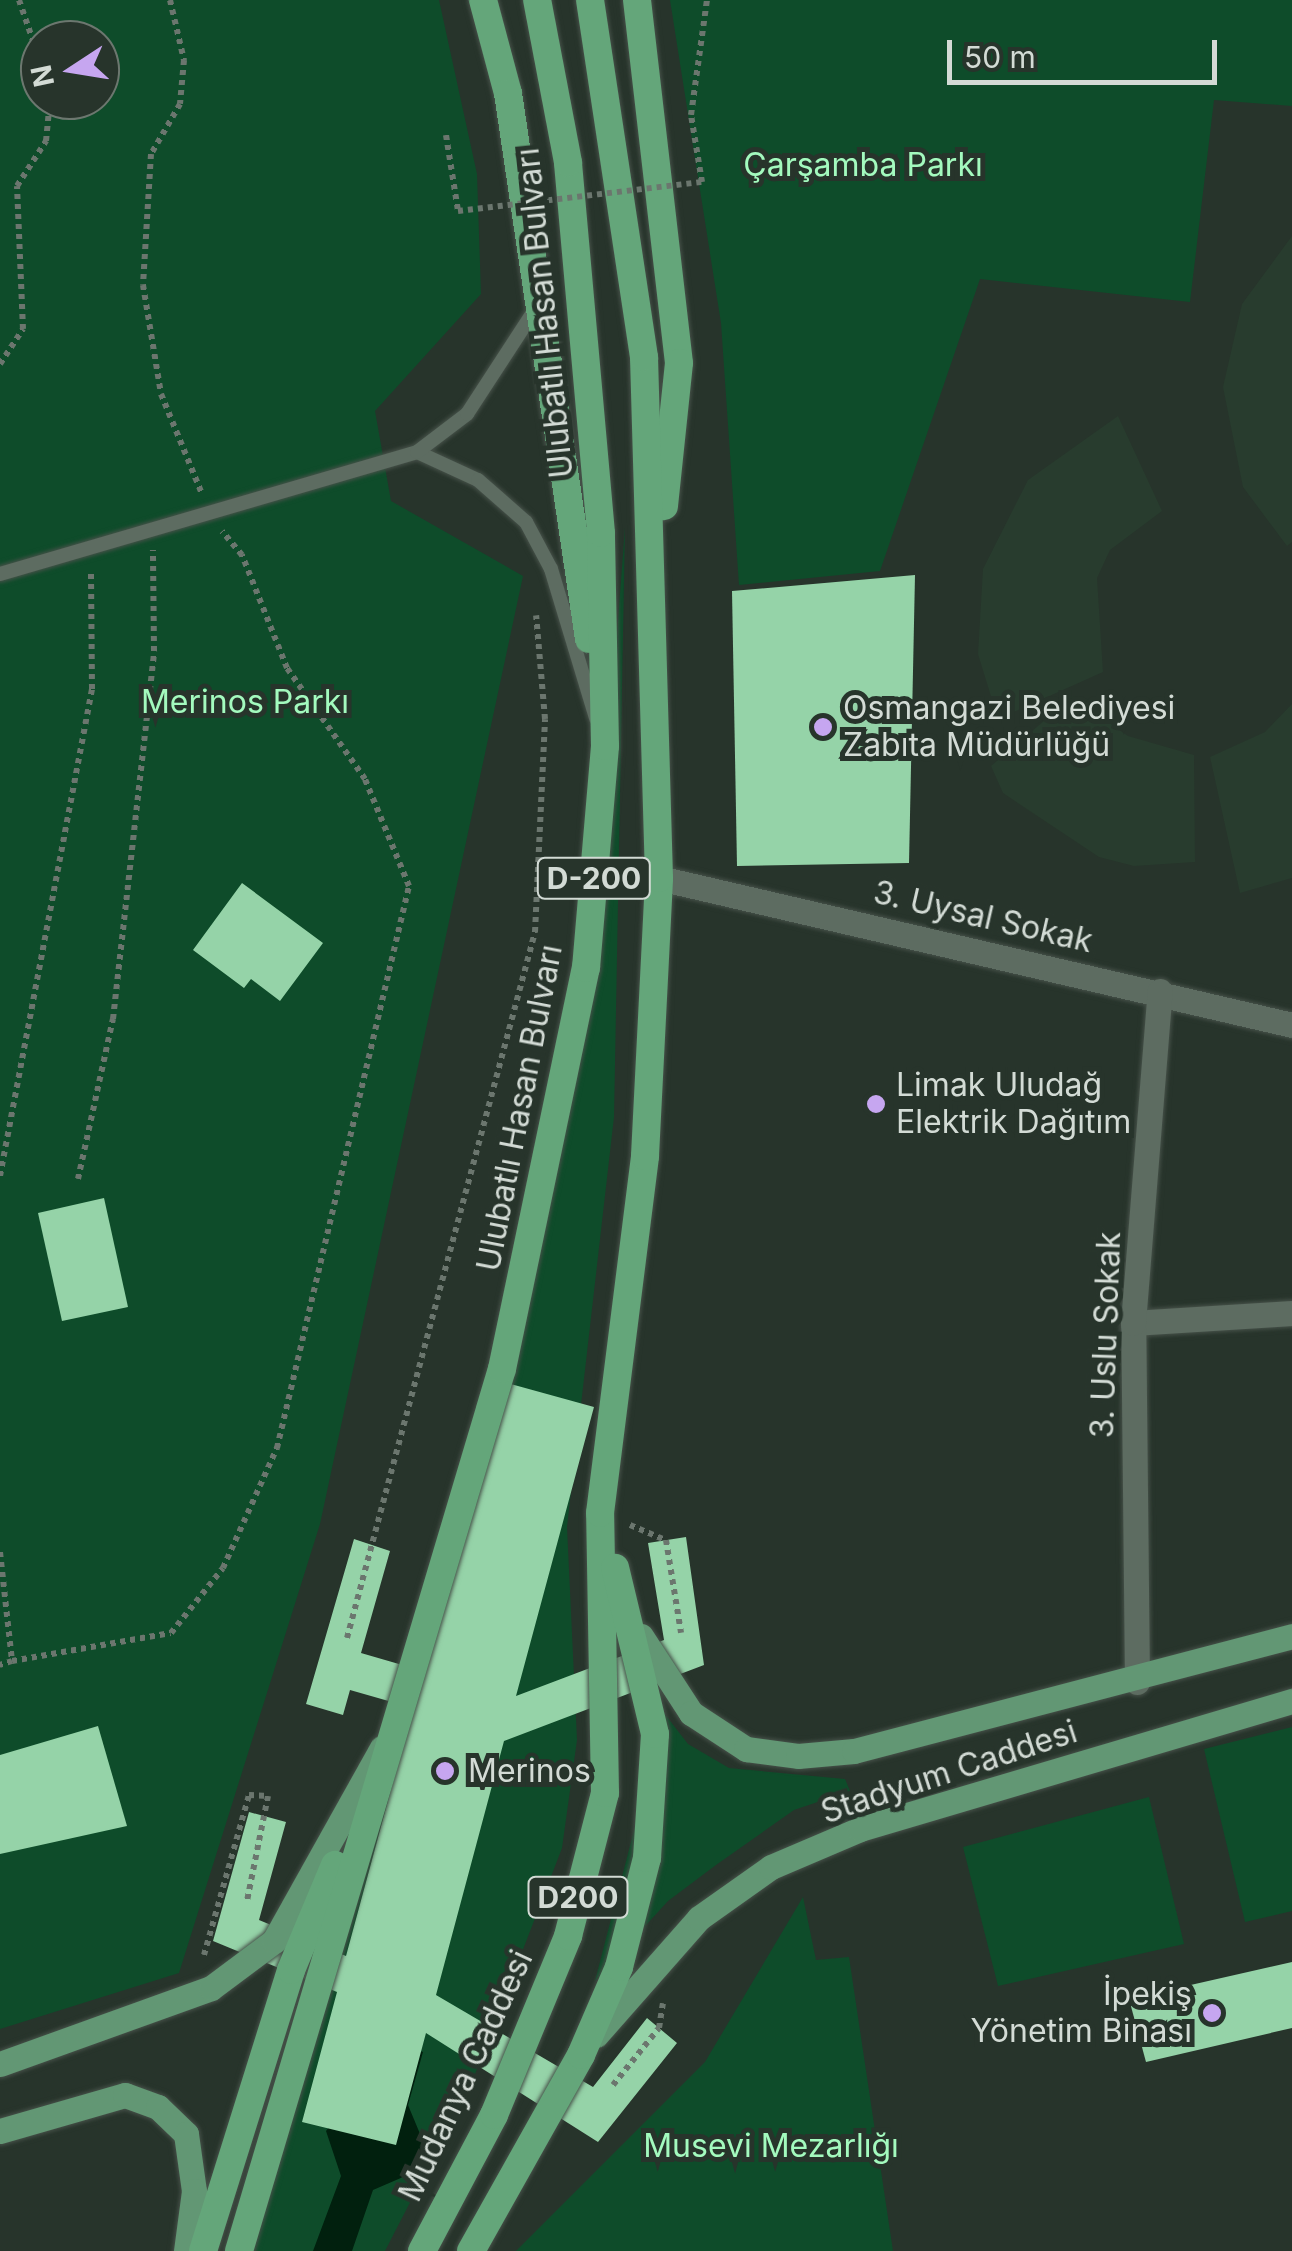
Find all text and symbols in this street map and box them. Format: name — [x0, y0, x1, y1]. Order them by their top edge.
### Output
north arrow — [20, 20, 120, 120]
scale bar — [952, 20, 1222, 82]
text: 50 m — [964, 39, 1036, 75]
text: N — [24, 62, 61, 90]
street label: Ulubatlı Hasan Bulvarı — [509, 146, 581, 480]
park label: Çarşamba Parkı — [743, 146, 983, 184]
park label: Merinos Parkı — [141, 683, 349, 721]
place label: Osmangazi Belediyesi Zabıta Müdürlüğü — [843, 690, 1175, 765]
marker: Osmangazi Belediyesi Zabıta Müdürlüğü — [812, 716, 834, 738]
road number: D-200 — [536, 853, 652, 903]
street label: 3. Uysal Sokak — [870, 873, 1096, 961]
street label: Ulubatlı Hasan Bulvarı — [470, 942, 570, 1274]
place label: Limak Uludağ Elektrik Dağıtım — [896, 1067, 1131, 1142]
marker: Limak Uludağ Elektrik Dağıtım — [865, 1093, 887, 1115]
street label: 3. Uslu Sokak — [1083, 1231, 1129, 1439]
street label: Stadyum Caddesi — [816, 1713, 1082, 1831]
place label: Merinos — [468, 1752, 591, 1790]
marker: Merinos — [432, 1758, 458, 1784]
road number: D200 — [526, 1872, 630, 1922]
street label: Mudanya Caddesi — [391, 1944, 541, 2208]
place label: İpekiş Yönetim Binası — [971, 1976, 1192, 2051]
marker: İpekiş Yönetim Binası — [1201, 2002, 1223, 2024]
park label: Musevi Mezarlığı — [643, 2127, 899, 2165]

